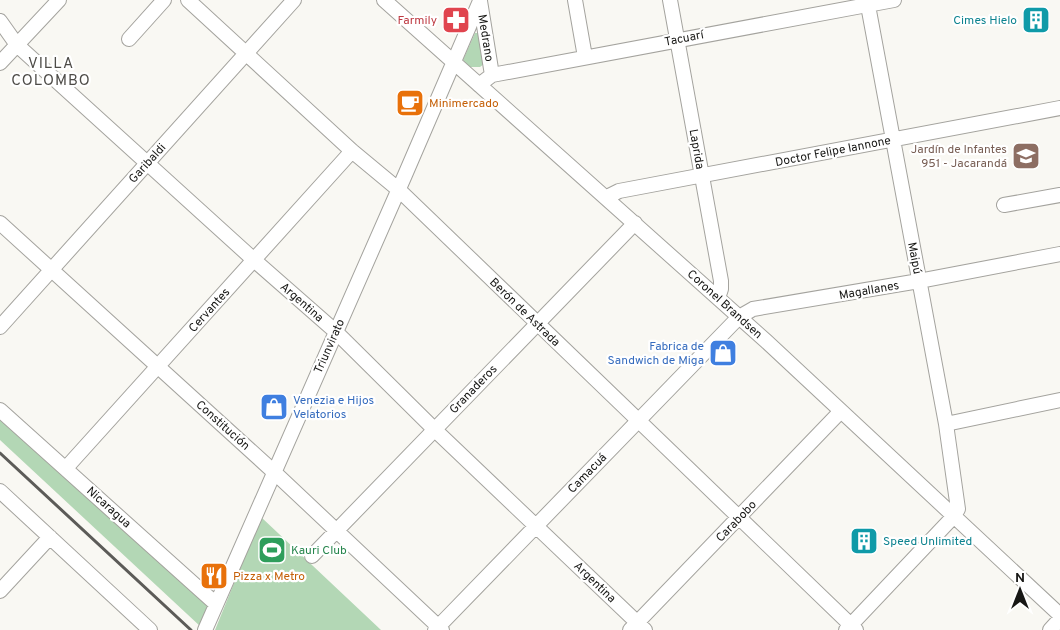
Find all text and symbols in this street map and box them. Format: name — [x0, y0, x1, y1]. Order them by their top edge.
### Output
pharmacy icon: Farmily — [441, 5, 471, 35]
building icon: Cimes Hielo — [1021, 5, 1051, 35]
place label: Farmily — [397, 13, 437, 29]
street label: Medrano — [473, 13, 497, 63]
place label: Cimes Hielo — [953, 13, 1017, 29]
street label: Tacuarí — [663, 27, 706, 51]
district label: VILLA COLOMBO — [11, 55, 91, 91]
cafe icon: Minimercado — [395, 88, 425, 118]
place label: Minimercado — [429, 96, 499, 112]
street label: Laprida — [685, 128, 707, 171]
street label: Doctor Felipe Iannone — [774, 133, 892, 171]
street label: Garibaldi — [126, 140, 170, 187]
school or university icon: Jardín de Infantes 951 - Jacarandá — [1011, 141, 1041, 171]
place label: Jardín de Infantes 951 - Jacarandá — [911, 142, 1007, 172]
street label: Maipú — [903, 241, 925, 276]
street label: Coronel Brandsen — [683, 267, 765, 343]
street label: Berón de Astrada — [486, 275, 563, 351]
street label: Magallanes — [838, 278, 900, 304]
street label: Argentina — [276, 279, 327, 326]
street label: Cervantes — [186, 285, 234, 336]
street label: Triunvirato — [311, 316, 349, 376]
shop icon: Fabrica de Sandwich de Miga — [708, 338, 738, 368]
place label: Fabrica de Sandwich de Miga — [608, 339, 704, 369]
street label: Granaderos — [446, 362, 501, 418]
shop icon: Venezia e Hijos Velatorios — [259, 392, 289, 422]
place label: Venezia e Hijos Velatorios — [293, 393, 374, 423]
street label: Constitución — [192, 397, 253, 454]
street label: Camacuá — [565, 450, 611, 497]
street label: Nicaragua — [83, 483, 134, 532]
street label: Carabobo — [713, 497, 761, 546]
building icon: Speed Unlimited — [849, 526, 879, 556]
place label: Speed Unlimited — [883, 534, 972, 550]
sports icon: Kauri Club — [257, 535, 287, 565]
place label: Kauri Club — [291, 543, 347, 559]
street label: Argentina — [570, 559, 619, 607]
restaurant icon: Pizza x Metro — [199, 561, 229, 591]
north arrow — [995, 565, 1045, 615]
place label: Pizza x Metro — [233, 569, 305, 585]
text: N — [1015, 570, 1025, 587]

